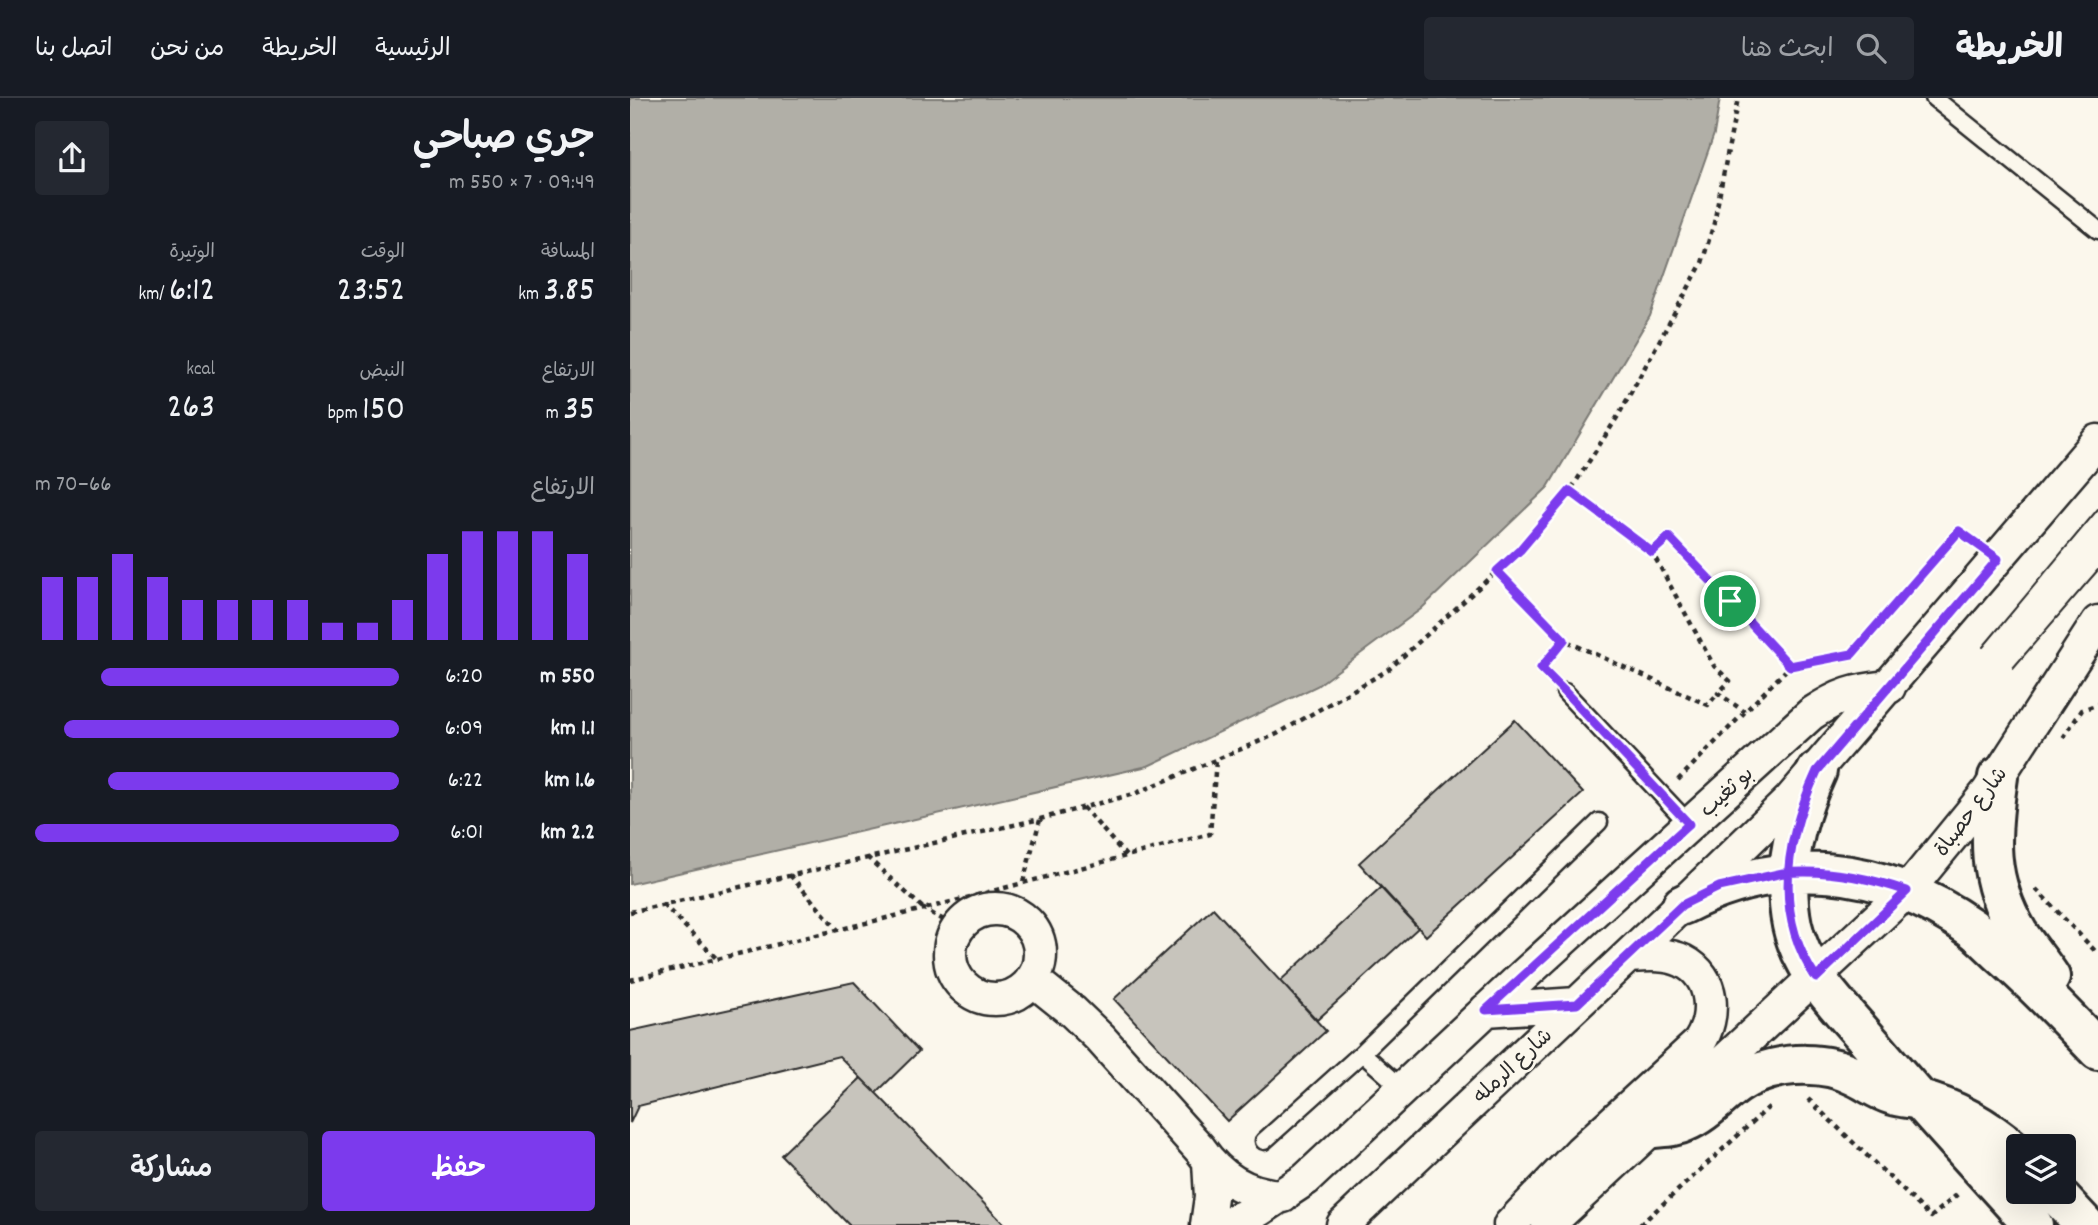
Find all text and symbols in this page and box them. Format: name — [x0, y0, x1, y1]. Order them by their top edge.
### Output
search box — [1424, 17, 1914, 80]
text: الخريطة — [1956, 27, 2063, 74]
icon: search — [1852, 29, 1890, 67]
text: ابحث هنا — [1741, 32, 1834, 69]
text: اتصل بنا — [35, 33, 112, 67]
text: من نحن — [150, 33, 224, 67]
text: الخريطة — [262, 33, 337, 67]
text: الرئيسية — [375, 33, 451, 67]
text: جري صباحي — [413, 113, 595, 168]
button: share — [35, 121, 109, 195]
text: 09:49 · 7 × 550 m — [449, 167, 595, 200]
text: الوتيرة — [169, 240, 215, 267]
text: الوقت — [361, 240, 405, 267]
text: المسافة — [541, 240, 595, 267]
text: 6:12 — [169, 267, 215, 317]
text: 23:52 — [337, 267, 405, 317]
text: 3.85 — [543, 267, 595, 317]
text: /km — [138, 282, 169, 309]
text: km — [518, 282, 543, 309]
text: kcal — [186, 357, 215, 384]
text: النبض — [360, 359, 405, 386]
text: الارتفاع — [542, 359, 595, 386]
text: 263 — [167, 384, 215, 434]
text: 150 — [362, 386, 405, 436]
text: 35 — [563, 386, 595, 436]
text: bpm — [328, 401, 362, 428]
text: m — [546, 401, 563, 428]
text: 66–70 m — [35, 469, 111, 502]
text: الارتفاع — [531, 473, 595, 506]
pin — [1700, 571, 1760, 631]
icon: arrive — [1711, 582, 1749, 620]
text: 6:20 — [445, 661, 483, 694]
text: 550 m — [540, 661, 595, 694]
text: 6:09 — [445, 713, 483, 746]
text: 1.1 km — [551, 713, 595, 746]
street label: بو ثغيب — [1694, 761, 1762, 826]
street label: شارع حصباة — [1929, 761, 2016, 864]
text: 6:22 — [448, 765, 483, 798]
text: 1.6 km — [544, 765, 595, 798]
text: 6:01 — [450, 817, 483, 850]
text: 2.2 km — [541, 817, 595, 850]
street label: شارع الرمله — [1468, 1022, 1561, 1112]
button: مشاركة — [35, 1131, 308, 1211]
button: حفظ — [322, 1131, 595, 1211]
map controls — [2006, 1134, 2076, 1204]
button: layers — [2006, 1134, 2076, 1204]

